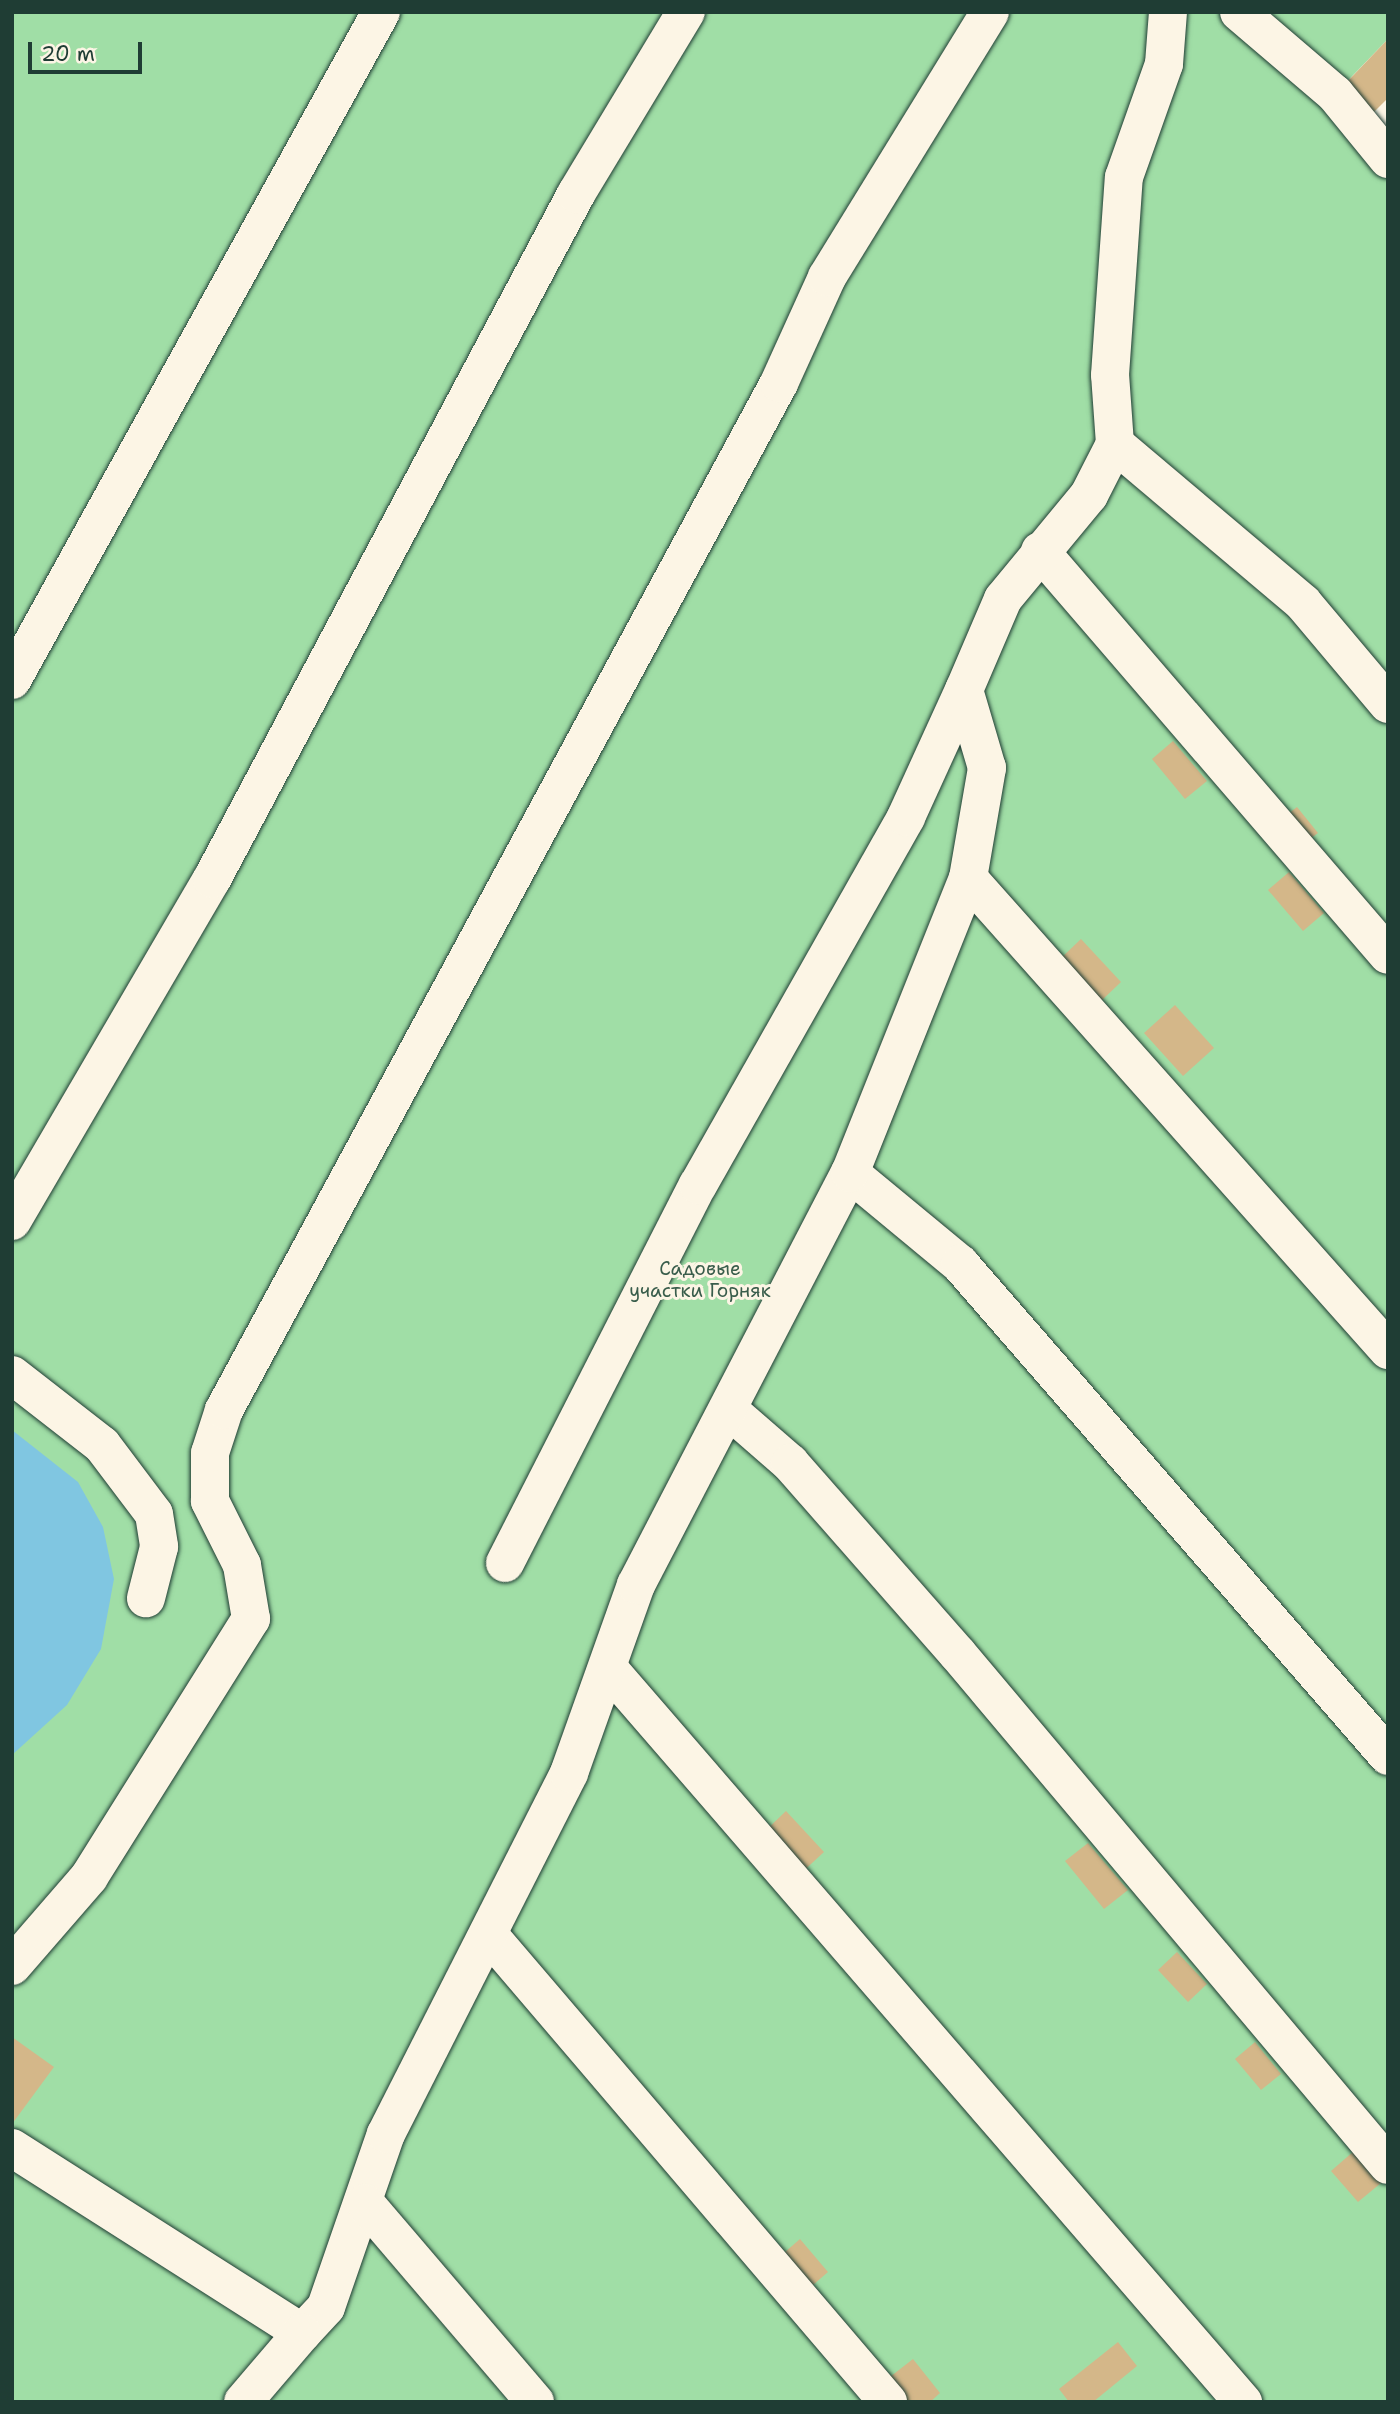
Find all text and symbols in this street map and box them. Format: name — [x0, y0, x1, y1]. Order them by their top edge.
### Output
scale bar — [32, 28, 145, 72]
text: 20 m — [41, 40, 95, 68]
park label: Садовые участки Горняк — [629, 1258, 771, 1302]

